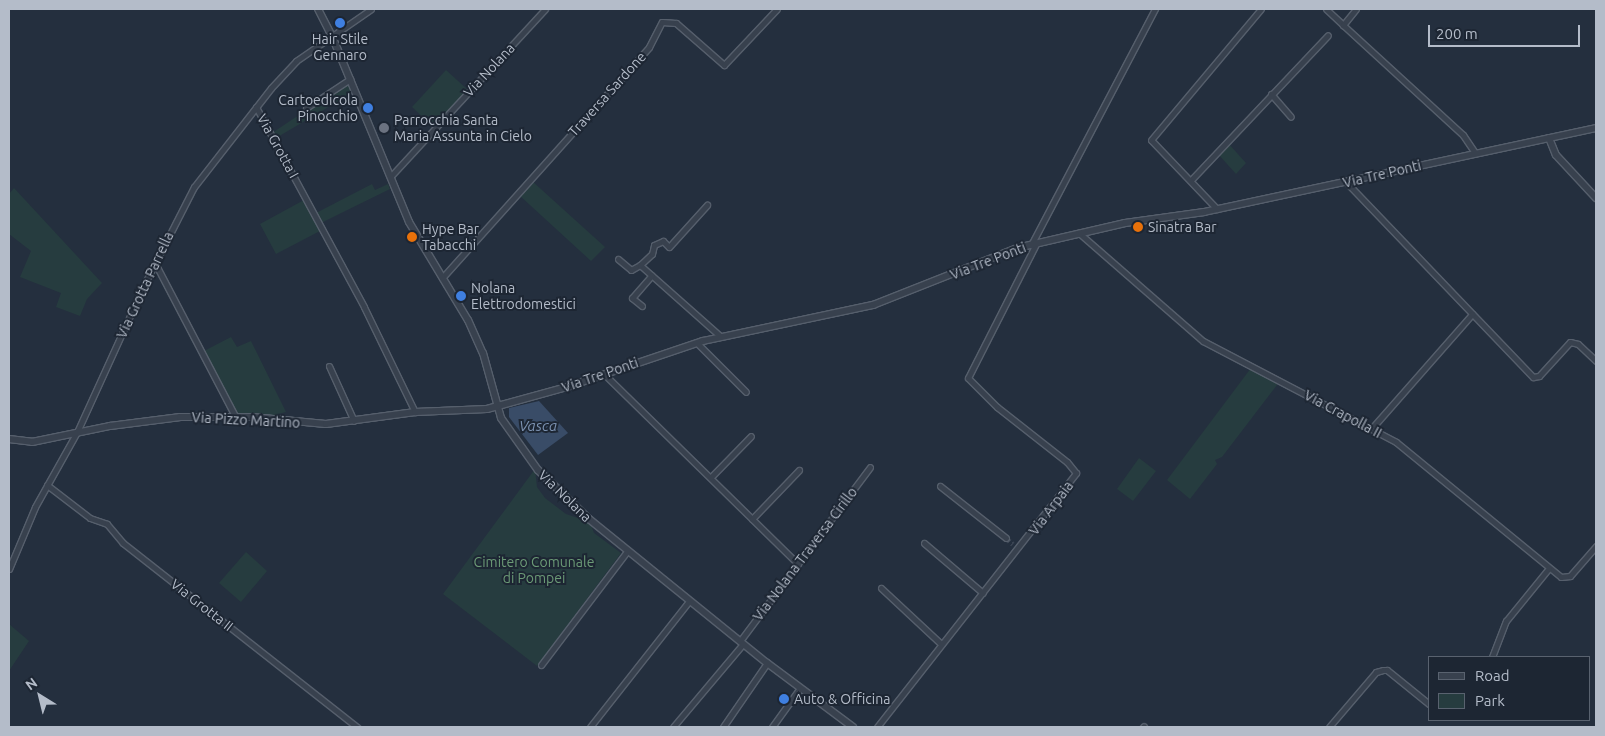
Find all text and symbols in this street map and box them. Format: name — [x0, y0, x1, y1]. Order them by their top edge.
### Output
scale bar — [1430, 15, 1582, 47]
marker: Hair Stile Gennaro — [334, 17, 346, 29]
text: 200 m — [1436, 25, 1478, 42]
place label: Hair Stile Gennaro — [312, 31, 368, 64]
street label: Via Nolana — [460, 40, 518, 100]
street label: Traversa Sardone — [565, 48, 649, 140]
place label: Cartoedicola Pinocchio — [278, 92, 358, 124]
marker: Cartoedicola Pinocchio — [362, 102, 374, 114]
street label: Via Grotta I — [253, 111, 303, 181]
place label: Parrocchia Santa Maria Assunta in Cielo — [394, 112, 532, 144]
marker: Parrocchia Santa Maria Assunta in Cielo — [378, 122, 390, 134]
street label: Via Tre Ponti — [1341, 157, 1423, 191]
place label: Sinatra Bar — [1148, 219, 1217, 235]
place label: Hype Bar Tabacchi — [422, 221, 479, 253]
marker: Sinatra Bar — [1132, 221, 1144, 233]
street label: Via Grotta Parrella — [113, 229, 177, 341]
marker: Hype Bar Tabacchi — [406, 231, 418, 243]
street label: Via Tre Ponti — [948, 239, 1028, 283]
place label: Nolana Elettrodomestici — [471, 280, 576, 312]
marker: Nolana Elettrodomestici — [455, 290, 467, 302]
street label: Via Tre Ponti — [559, 354, 641, 396]
street label: Via Crapolla II — [1301, 387, 1385, 441]
street label: Via Pizzo Martino — [191, 409, 301, 431]
water label: Vasca — [519, 417, 557, 435]
street label: Via Nolana — [535, 467, 595, 525]
street label: Via Arpaia — [1025, 478, 1077, 538]
street label: Via Nolana Traversa Cirillo — [749, 484, 861, 624]
park label: Cimitero Comunale di Pompei — [474, 554, 594, 586]
street label: Via Grotta II — [167, 575, 237, 635]
legend — [1428, 656, 1590, 721]
text: Road — [1475, 667, 1510, 684]
north arrow — [15, 671, 65, 721]
text: N — [22, 674, 40, 693]
place label: Auto & Officina — [794, 691, 890, 707]
text: Park — [1475, 692, 1505, 709]
marker: Auto & Officina — [778, 693, 790, 705]

